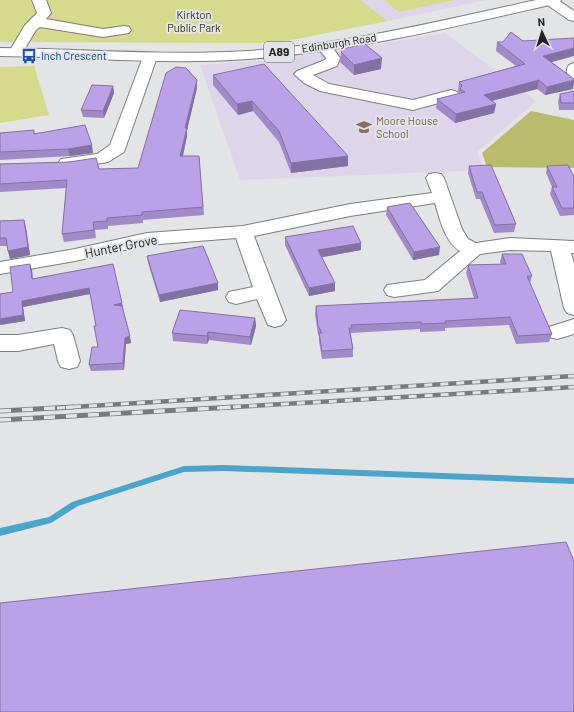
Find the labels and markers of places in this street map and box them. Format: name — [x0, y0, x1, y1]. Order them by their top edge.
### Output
bus stop icon: Inch Crescent — [20, 47, 38, 65]
place label: Inch Crescent — [41, 49, 107, 62]
place label: Moore House School — [376, 114, 438, 140]
school or university icon: Moore House School — [355, 118, 373, 136]

